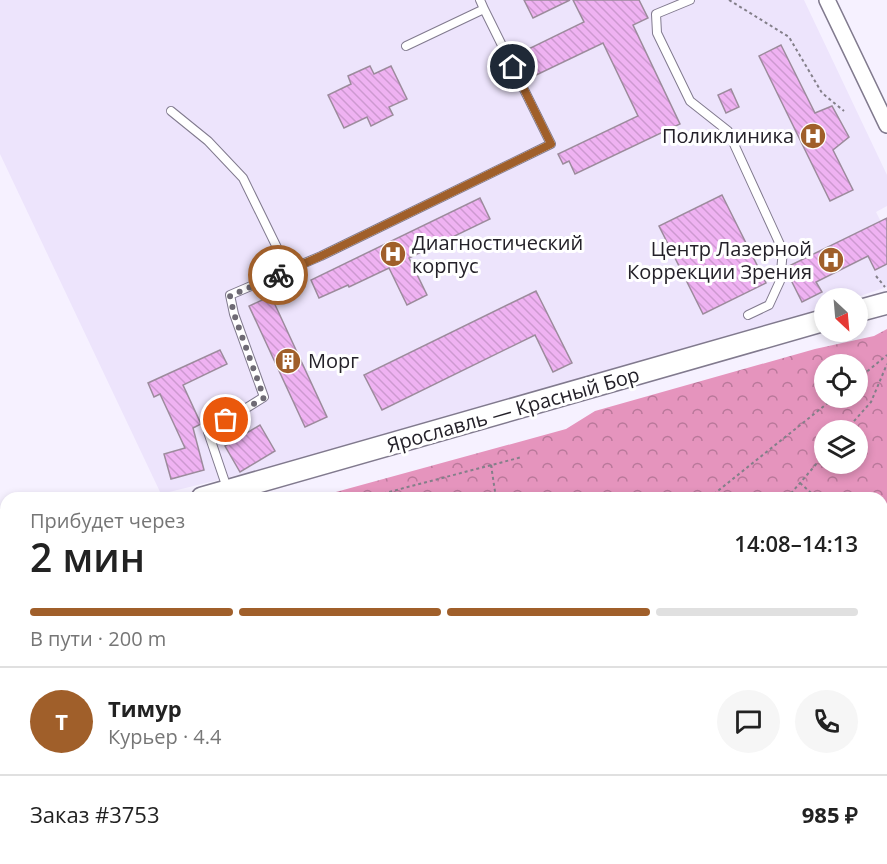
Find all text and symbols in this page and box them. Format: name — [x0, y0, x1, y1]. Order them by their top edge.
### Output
pin — [487, 41, 538, 92]
icon: home — [496, 50, 529, 83]
hospital icon: Поликлиника — [798, 121, 828, 151]
place label: Поликлиника — [662, 122, 794, 149]
place label: Диагностический корпус — [412, 229, 583, 279]
place label: Центр Лазерной Коррекции Зрения — [627, 235, 812, 285]
hospital icon: Диагностический корпус — [378, 239, 408, 269]
courier — [248, 245, 308, 305]
hospital icon: Центр Лазерной Коррекции Зрения — [816, 245, 846, 275]
icon: bike — [262, 259, 295, 292]
north arrow — [814, 288, 868, 342]
map controls — [814, 288, 868, 474]
building icon: Морг — [273, 346, 303, 376]
place label: Морг — [308, 347, 359, 374]
button: locate — [814, 354, 868, 408]
street label: Ярославль — Красный Бор — [383, 360, 642, 459]
pin — [200, 394, 251, 445]
icon: bag — [209, 403, 242, 436]
button: layers — [814, 420, 868, 474]
text: Прибудет через — [30, 507, 185, 534]
text: 14:08–14:13 — [734, 528, 858, 558]
text: 2 мин — [30, 530, 145, 583]
text: В пути · 200 m — [30, 625, 166, 652]
button: chat — [717, 690, 780, 753]
button: phone — [795, 690, 858, 753]
text: Тимур — [108, 693, 182, 723]
text: Т — [55, 706, 68, 736]
text: Курьер · 4.4 — [108, 723, 222, 750]
text: Заказ #3753 — [30, 799, 160, 829]
text: 985 ₽ — [802, 799, 858, 829]

